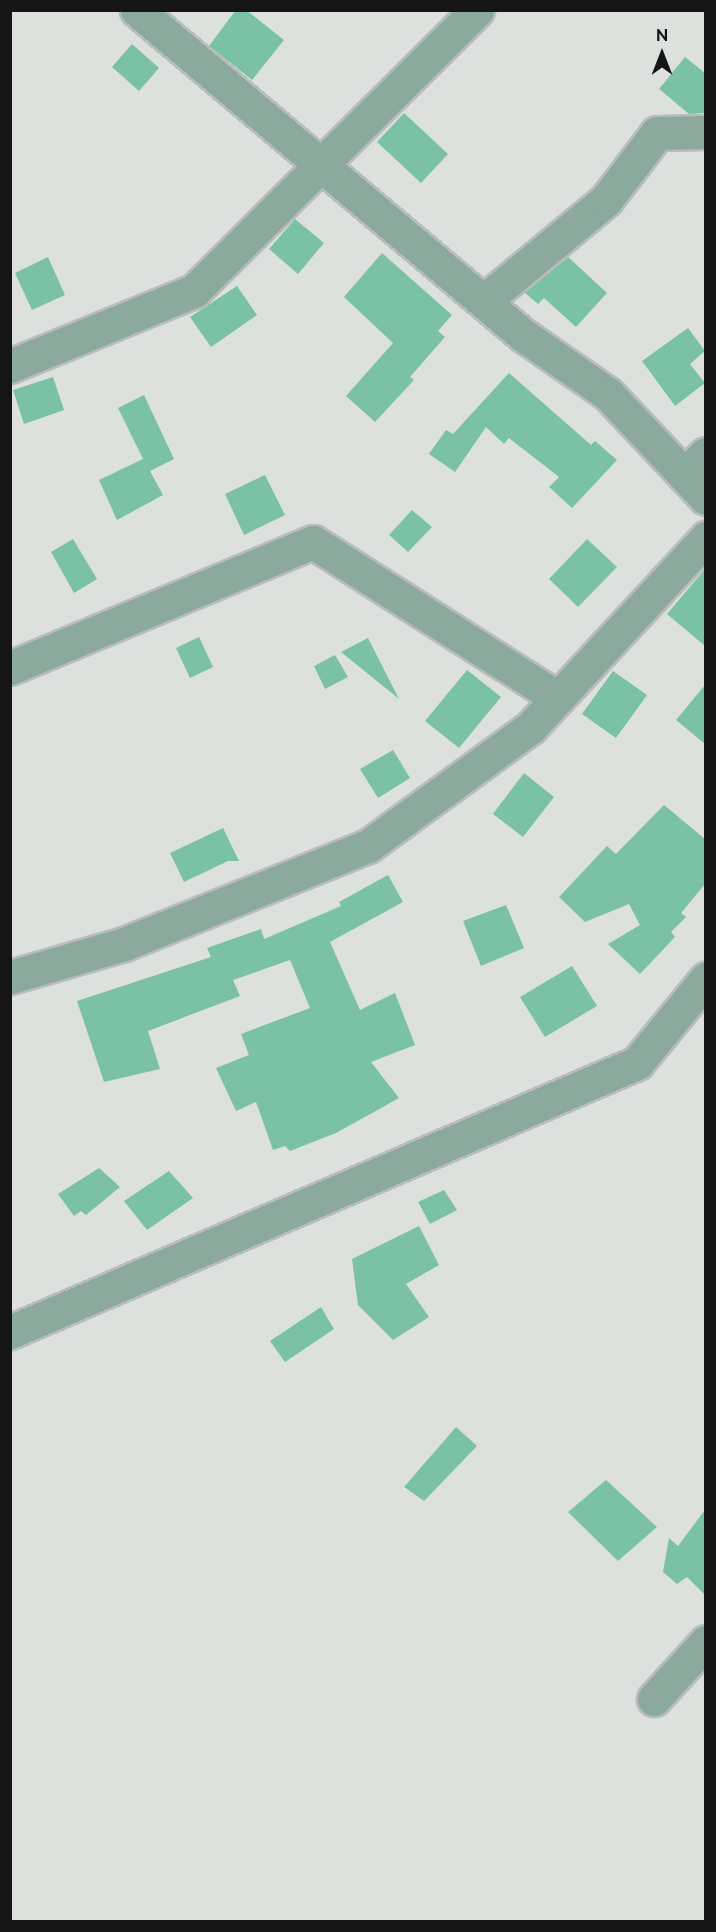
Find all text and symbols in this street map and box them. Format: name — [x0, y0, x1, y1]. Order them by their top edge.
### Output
north arrow — [632, 24, 692, 84]
text: N — [656, 26, 668, 45]

